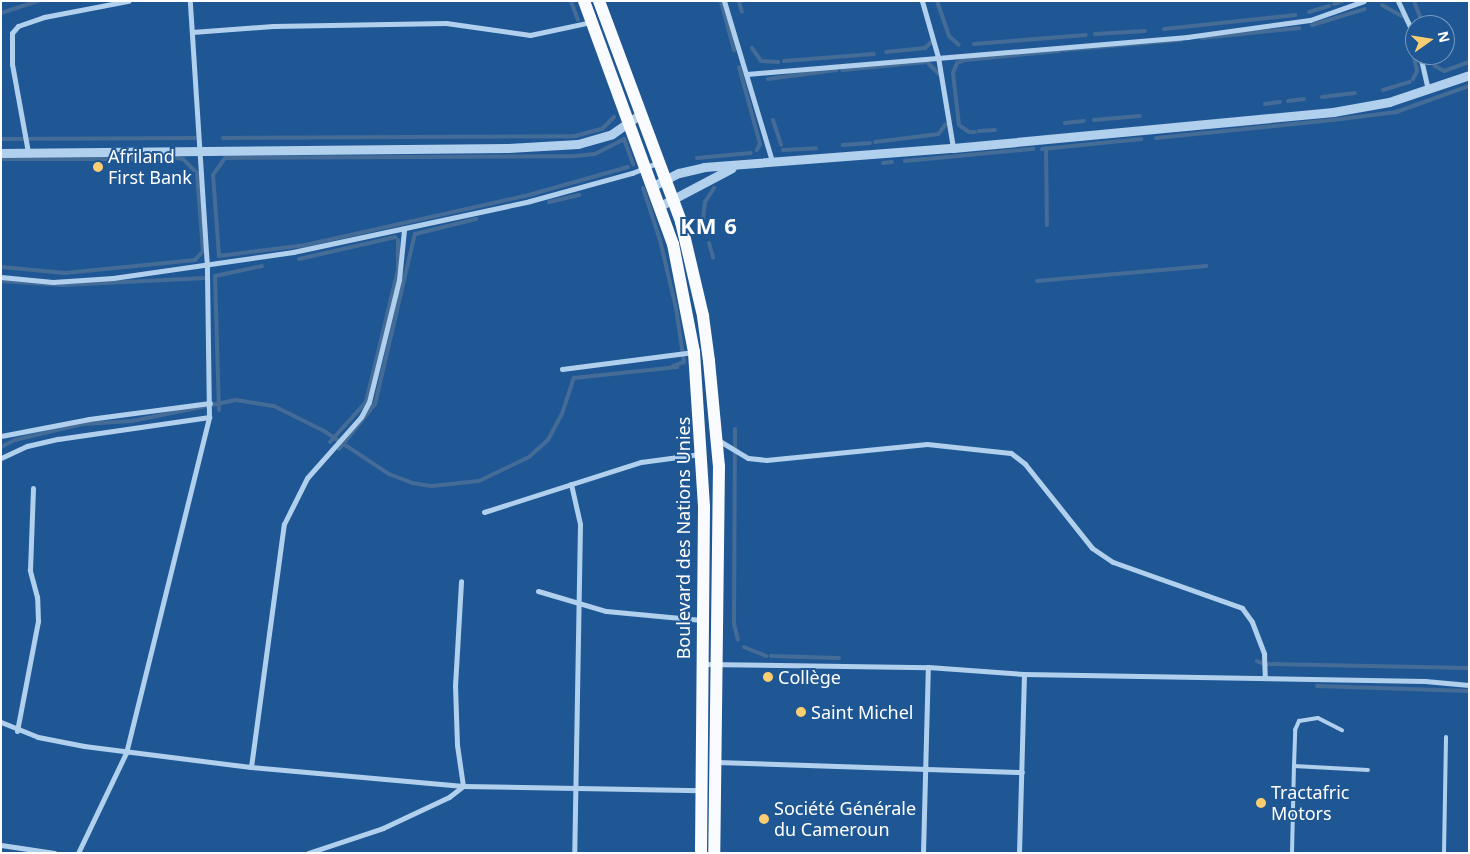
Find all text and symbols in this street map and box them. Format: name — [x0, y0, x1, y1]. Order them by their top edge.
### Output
north arrow — [1405, 15, 1455, 65]
text: N — [1434, 29, 1455, 44]
place label: Afriland First Bank — [108, 146, 192, 188]
marker: Afriland First Bank — [92, 161, 104, 173]
district label: KM 6 — [680, 213, 738, 239]
street label: Boulevard des Nations Unies — [672, 417, 694, 659]
place label: Collège — [778, 666, 841, 688]
marker: Collège — [762, 671, 774, 683]
place label: Saint Michel — [811, 701, 913, 723]
marker: Saint Michel — [795, 706, 807, 718]
place label: Tractafric Motors — [1271, 782, 1349, 824]
marker: Tractafric Motors — [1255, 797, 1267, 809]
place label: Société Générale du Cameroun — [774, 798, 916, 841]
marker: Société Générale du Cameroun — [758, 813, 770, 825]

